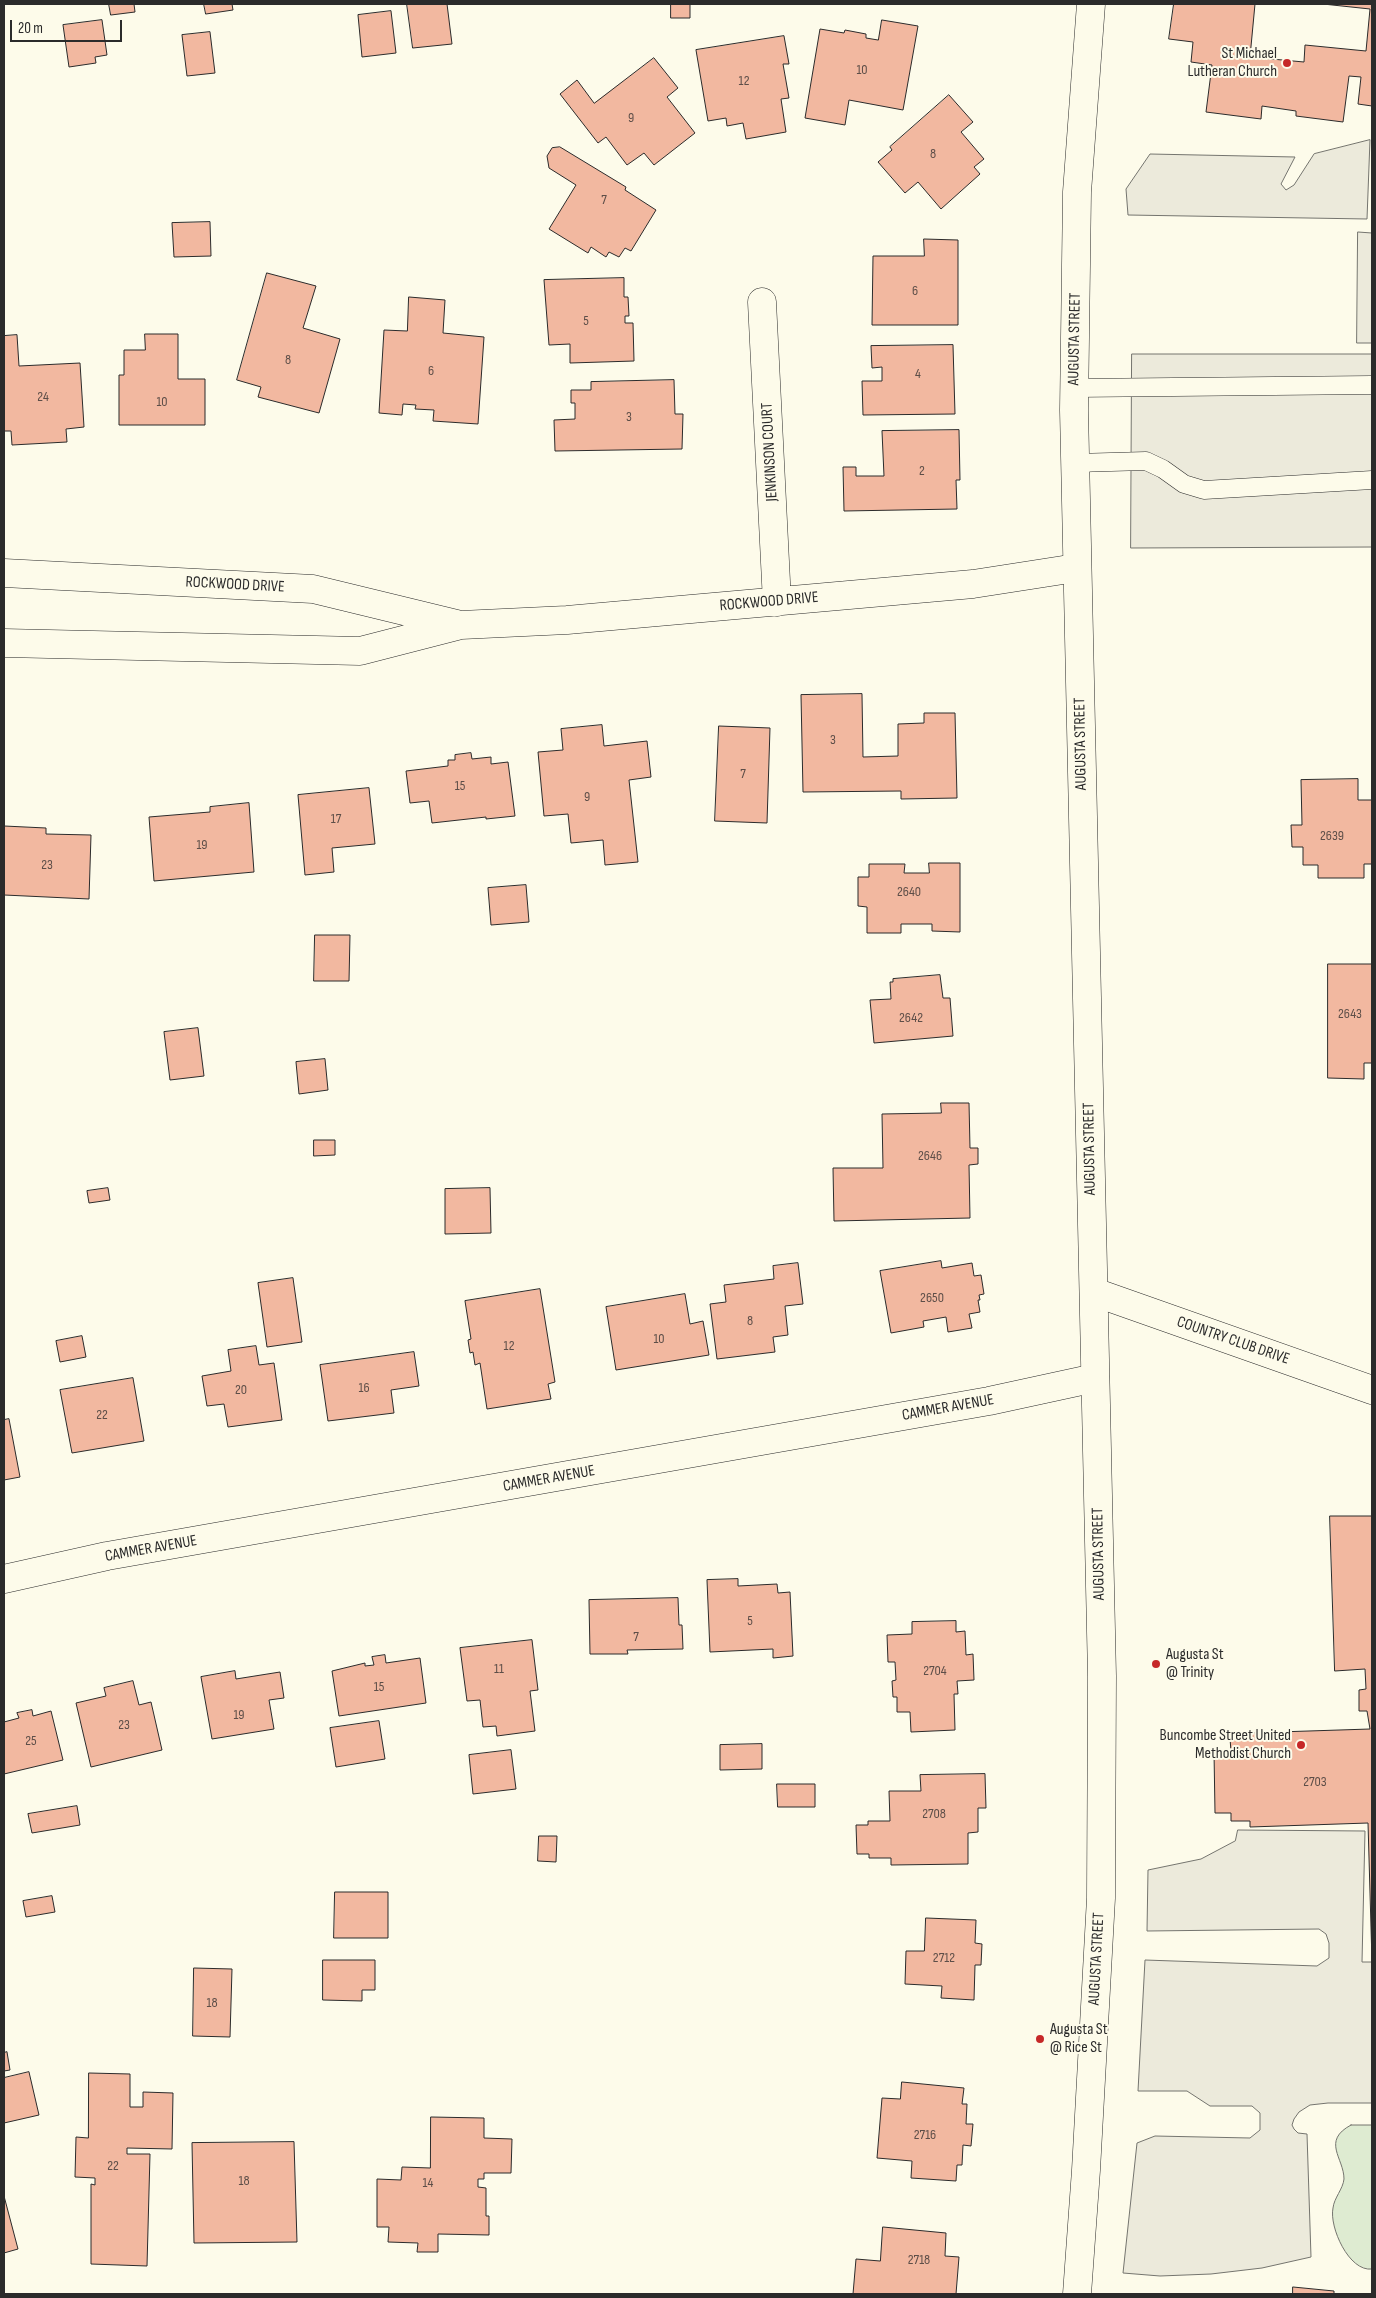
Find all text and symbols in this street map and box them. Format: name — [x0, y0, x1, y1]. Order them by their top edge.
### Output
scale bar — [12, 10, 125, 42]
text: 20 m — [18, 19, 43, 38]
place label: St Michael Lutheran Church — [1187, 44, 1277, 82]
marker: St Michael Lutheran Church — [1281, 57, 1293, 69]
house number: 10 — [856, 62, 868, 78]
house number: 12 — [739, 73, 749, 89]
house number: 9 — [628, 110, 634, 126]
house number: 8 — [930, 146, 936, 162]
house number: 7 — [601, 192, 607, 208]
house number: 6 — [912, 283, 918, 299]
street label: AUGUSTA STREET — [1065, 292, 1085, 386]
house number: 5 — [583, 313, 589, 329]
house number: 8 — [285, 352, 291, 368]
house number: 6 — [428, 363, 434, 379]
house number: 4 — [915, 366, 921, 382]
house number: 24 — [37, 389, 49, 405]
house number: 10 — [156, 394, 168, 410]
street label: JENKINSON COURT — [758, 402, 782, 502]
house number: 3 — [626, 409, 632, 425]
house number: 2 — [919, 463, 925, 479]
street label: ROCKWOOD DRIVE — [185, 573, 285, 597]
street label: ROCKWOOD DRIVE — [719, 588, 819, 616]
street label: AUGUSTA STREET — [1071, 697, 1091, 791]
house number: 3 — [830, 732, 836, 748]
house number: 7 — [740, 766, 746, 782]
house number: 15 — [455, 778, 465, 794]
house number: 9 — [584, 789, 590, 805]
house number: 17 — [331, 811, 341, 827]
house number: 2639 — [1320, 828, 1344, 844]
house number: 19 — [196, 837, 208, 853]
house number: 23 — [41, 857, 53, 873]
house number: 2640 — [897, 884, 921, 900]
house number: 2643 — [1338, 1006, 1362, 1022]
house number: 2642 — [899, 1010, 923, 1026]
street label: AUGUSTA STREET — [1080, 1102, 1100, 1196]
house number: 2646 — [918, 1148, 942, 1164]
house number: 2650 — [920, 1290, 944, 1306]
house number: 8 — [747, 1313, 753, 1329]
street label: COUNTRY CLUB DRIVE — [1174, 1313, 1292, 1369]
house number: 10 — [653, 1331, 665, 1347]
house number: 12 — [504, 1338, 514, 1354]
house number: 16 — [358, 1380, 370, 1396]
house number: 20 — [235, 1382, 247, 1398]
street label: CAMMER AVENUE — [901, 1390, 995, 1426]
house number: 22 — [96, 1407, 108, 1423]
street label: CAMMER AVENUE — [502, 1461, 596, 1497]
street label: AUGUSTA STREET — [1089, 1507, 1109, 1601]
street label: CAMMER AVENUE — [104, 1531, 198, 1567]
house number: 5 — [747, 1613, 753, 1629]
house number: 7 — [633, 1629, 639, 1645]
place label: Augusta St @ Trinity — [1166, 1645, 1224, 1683]
marker: Augusta St @ Trinity — [1150, 1658, 1162, 1670]
house number: 11 — [494, 1661, 504, 1677]
house number: 2704 — [923, 1663, 947, 1679]
house number: 15 — [374, 1679, 384, 1695]
house number: 19 — [233, 1707, 245, 1723]
house number: 23 — [118, 1717, 130, 1733]
place label: Buncombe Street United Methodist Church — [1160, 1726, 1291, 1764]
house number: 25 — [25, 1733, 37, 1749]
marker: Buncombe Street United Methodist Church — [1295, 1739, 1307, 1751]
house number: 2703 — [1303, 1774, 1327, 1790]
house number: 2708 — [922, 1806, 946, 1822]
street label: AUGUSTA STREET — [1085, 1912, 1109, 2006]
house number: 2712 — [933, 1950, 955, 1966]
house number: 18 — [206, 1995, 218, 2011]
place label: Augusta St @ Rice St — [1050, 2020, 1108, 2058]
marker: Augusta St @ Rice St — [1034, 2033, 1046, 2045]
house number: 2716 — [914, 2127, 936, 2143]
house number: 22 — [107, 2158, 119, 2174]
house number: 18 — [238, 2173, 250, 2189]
house number: 14 — [423, 2175, 433, 2191]
house number: 2718 — [908, 2252, 930, 2268]

